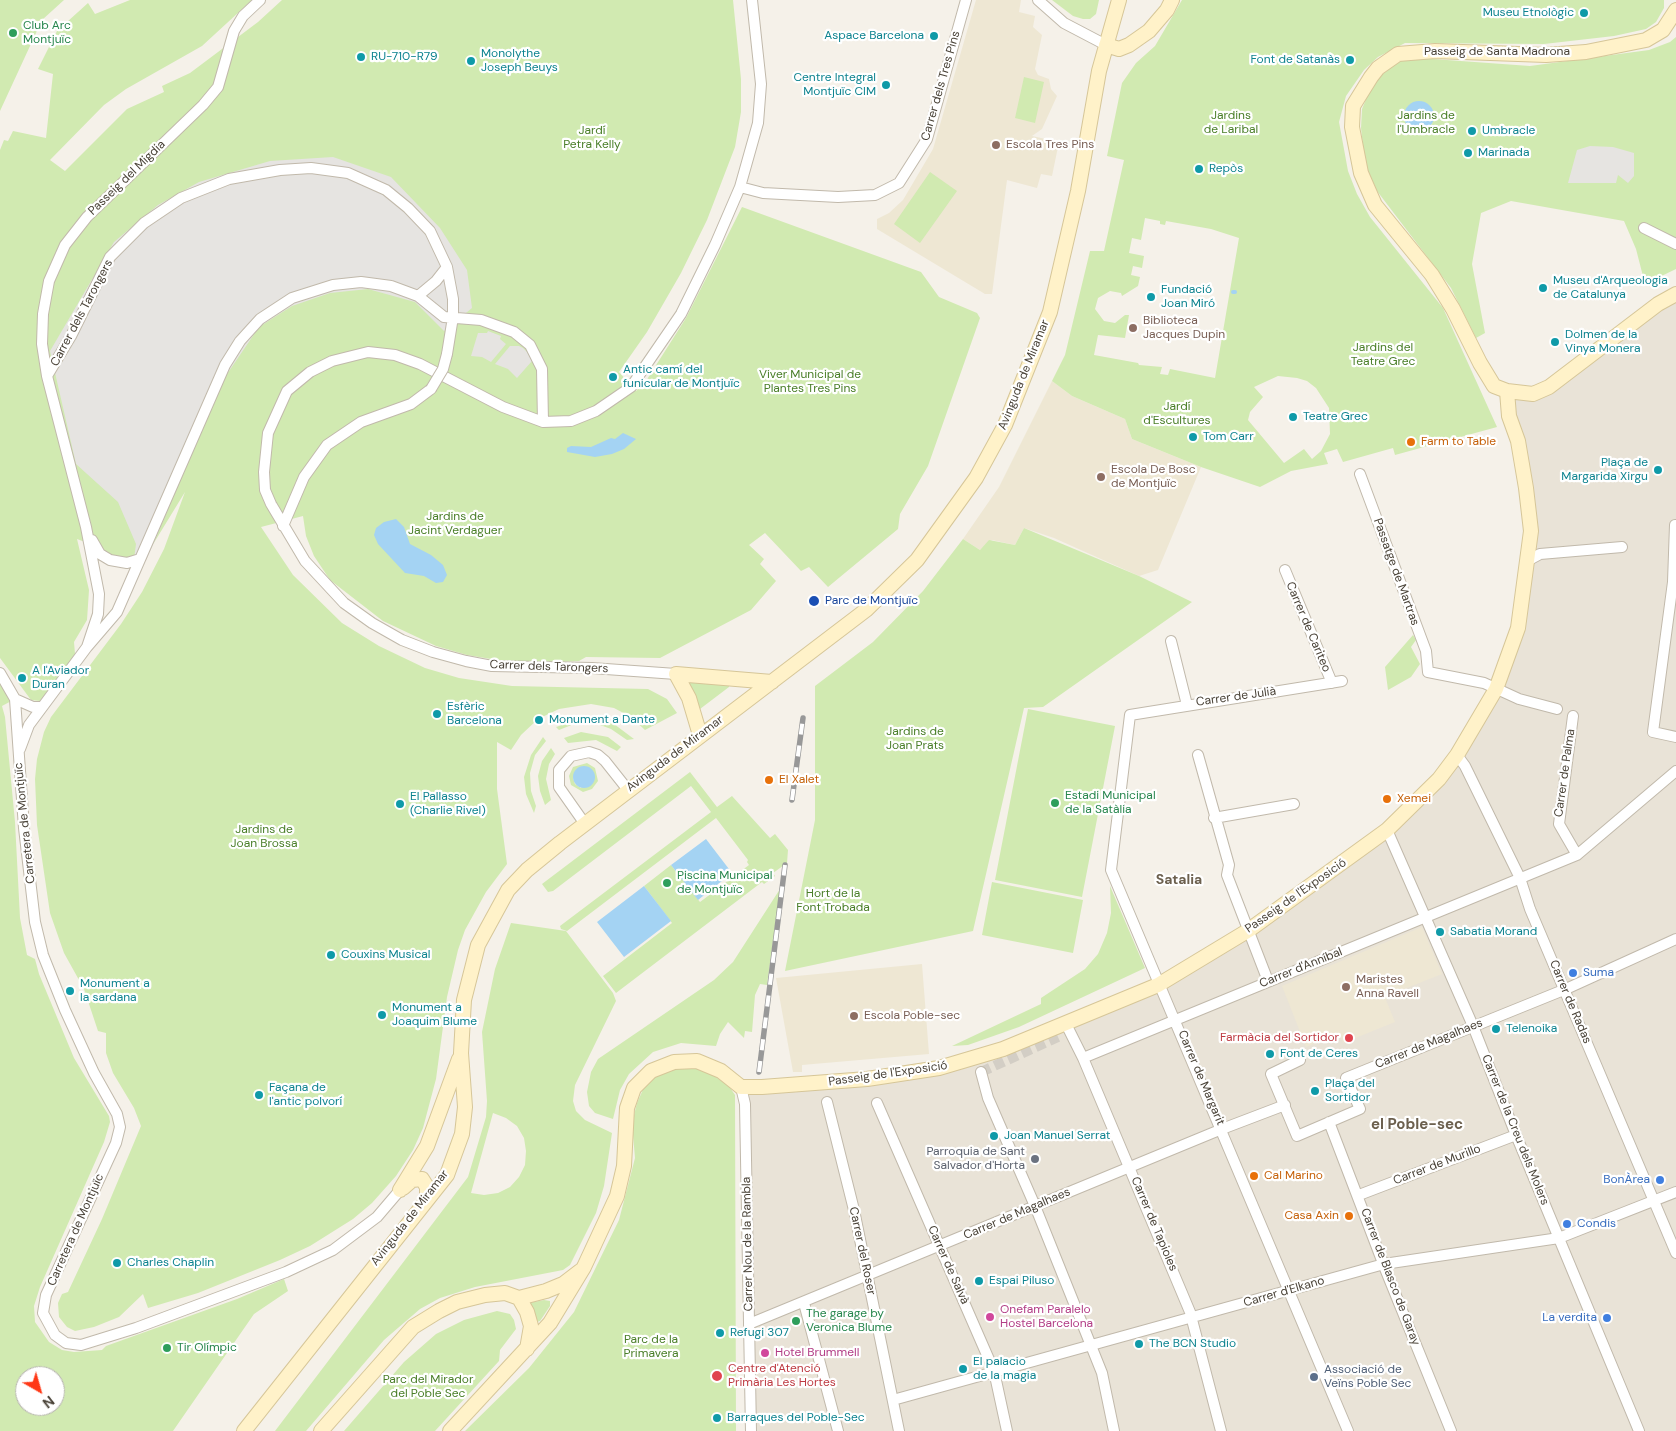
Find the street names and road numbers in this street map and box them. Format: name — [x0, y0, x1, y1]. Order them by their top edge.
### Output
street label: Carrer dels Tres Pins — [918, 29, 964, 143]
street label: Passeig de Santa Madrona — [1424, 45, 1570, 59]
street label: Passeig del Migdia — [86, 138, 168, 218]
street label: Carrer dels Tarongers — [48, 257, 116, 369]
street label: Avinguda de Miramar — [995, 318, 1053, 432]
street label: Passatge de Martras — [1370, 516, 1422, 628]
street label: Carrer de Cariteo — [1282, 580, 1334, 674]
street label: Carrer dels Tarongers — [489, 658, 609, 676]
street label: Carrer de Julià — [1195, 684, 1277, 710]
street label: Avinguda de Miramar — [624, 713, 726, 795]
street label: Carrer de Palma — [1552, 728, 1578, 818]
street label: Carretera de Montjuïc — [11, 762, 39, 884]
street label: Passeig de l'Exposició — [1243, 856, 1349, 936]
street label: Carrer d'Anníbal — [1257, 945, 1345, 991]
street label: Carrer de Radas — [1546, 958, 1594, 1046]
street label: Carrer de Magalhaes — [1373, 1016, 1485, 1072]
street label: Carrer de Margarit — [1174, 1028, 1228, 1128]
street label: Carrer de la Creu dels Molers — [1478, 1053, 1552, 1207]
street label: Passeig de l'Exposició — [828, 1059, 948, 1089]
street label: Carrer de Murillo — [1391, 1142, 1483, 1188]
street label: Avinguda de Miramar — [368, 1167, 452, 1269]
street label: Carretera de Montjuïc — [45, 1172, 107, 1288]
street label: Carrer de Tapioles — [1128, 1175, 1180, 1273]
street label: Carrer Nou de la Rambla — [740, 1177, 756, 1311]
street label: Carrer de Magalhaes — [961, 1185, 1073, 1243]
street label: Carrer del Roser — [846, 1206, 878, 1296]
street label: Carrer de Blasco de Garay — [1357, 1206, 1423, 1348]
street label: Carrer de Salvà — [924, 1223, 972, 1307]
street label: Carrer d'Elkano — [1242, 1274, 1326, 1310]

